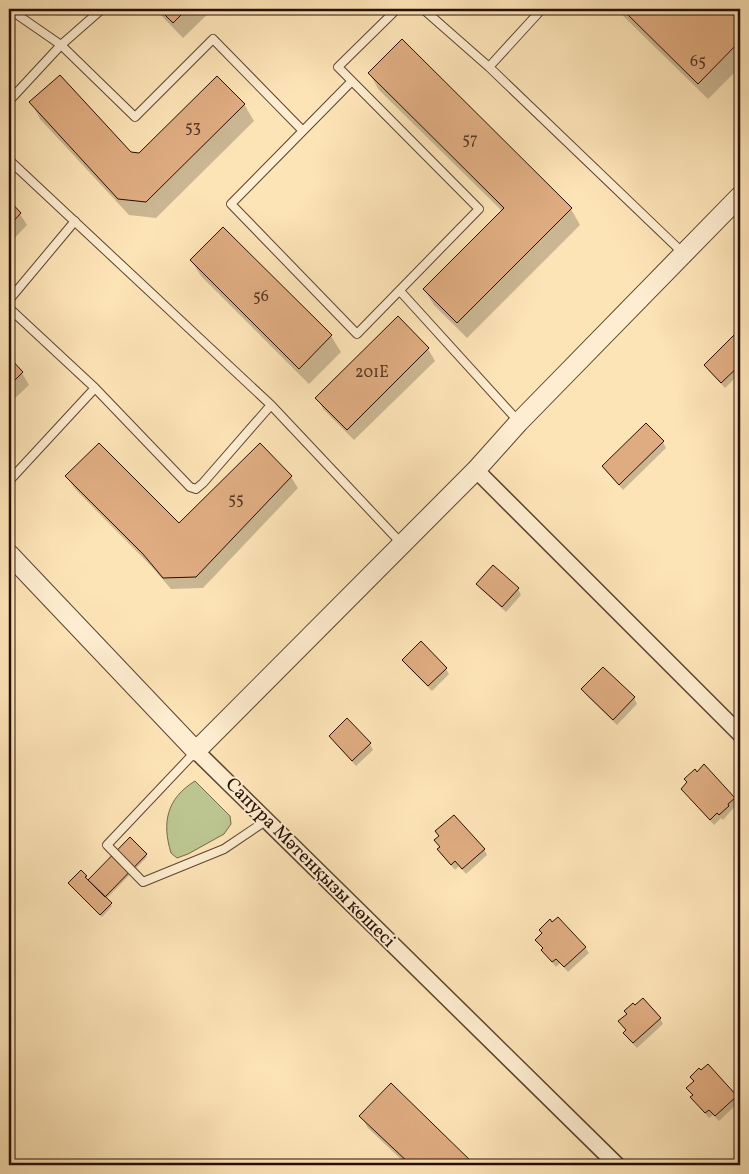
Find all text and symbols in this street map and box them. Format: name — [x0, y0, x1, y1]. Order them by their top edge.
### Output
house number: 65 — [690, 51, 706, 73]
house number: 53 — [185, 117, 201, 139]
house number: 57 — [462, 129, 478, 151]
house number: 56 — [253, 286, 269, 308]
house number: 201Е — [355, 362, 389, 384]
house number: 55 — [228, 489, 244, 511]
street label: Сапура Мәтенқызы көшесі — [219, 772, 401, 954]

